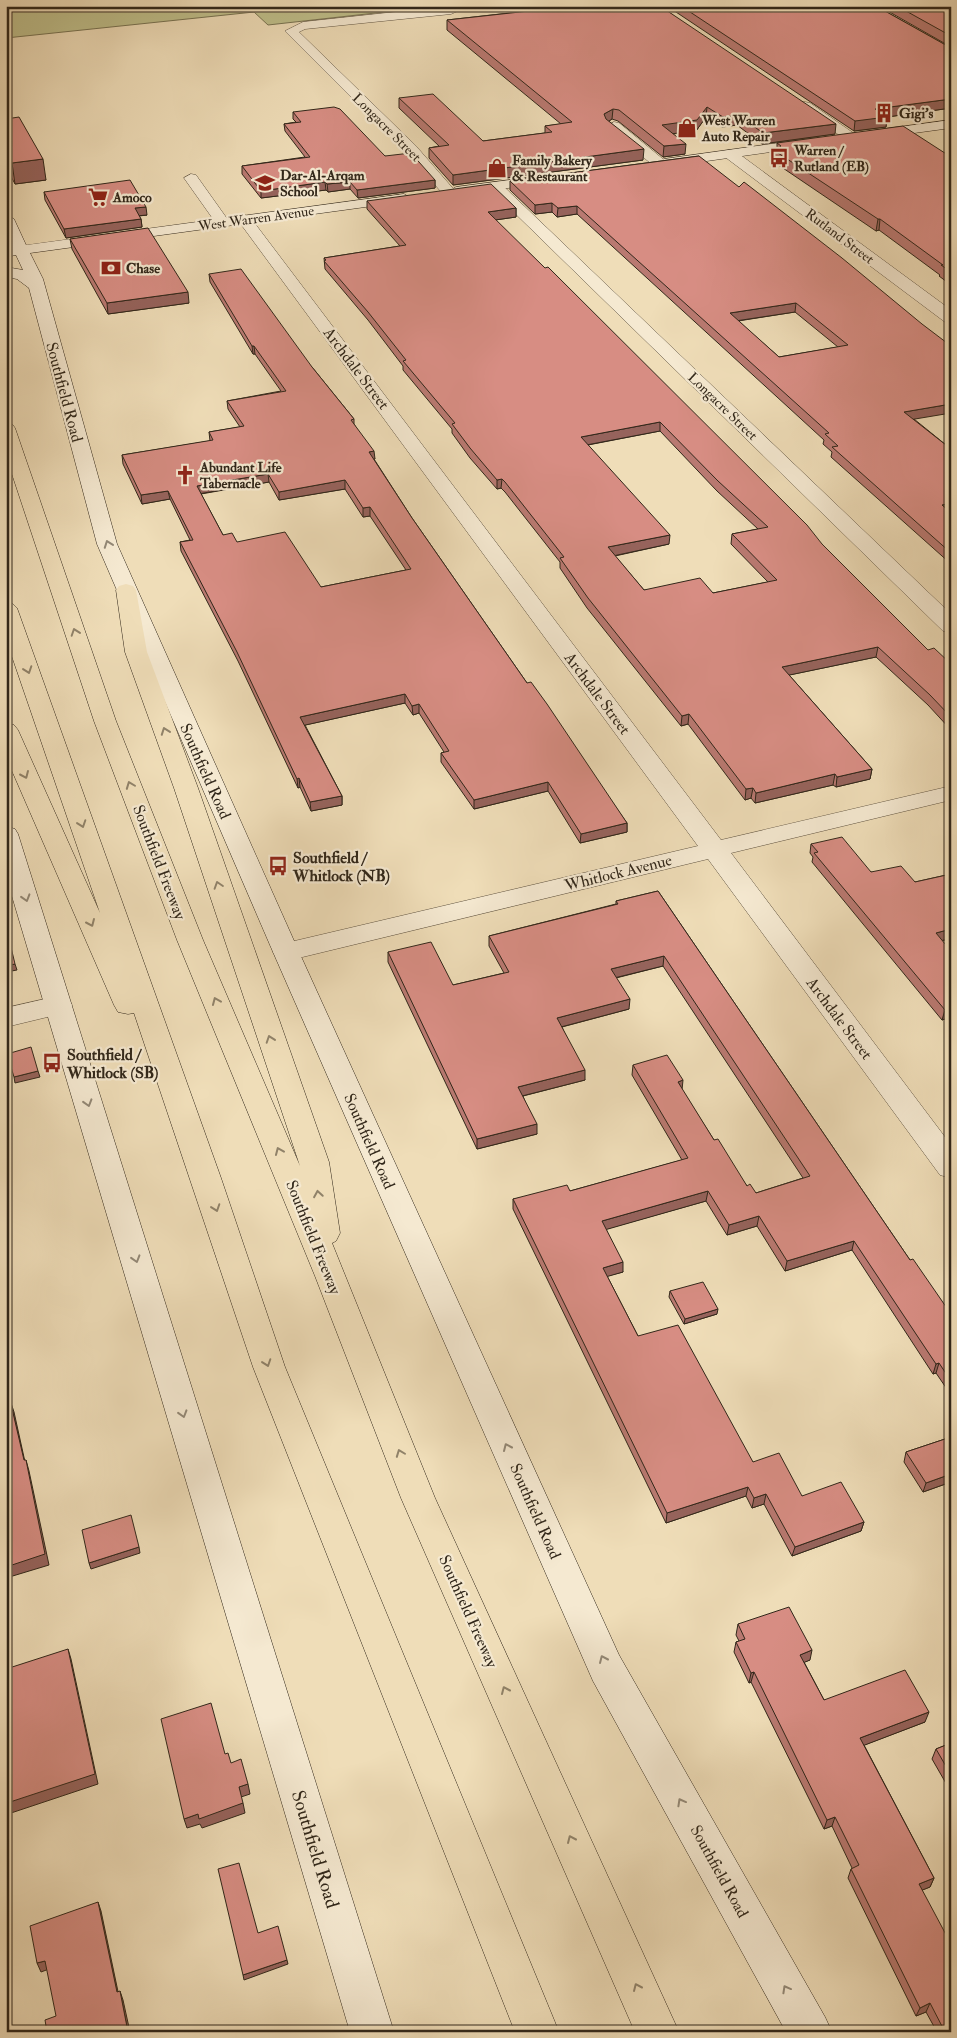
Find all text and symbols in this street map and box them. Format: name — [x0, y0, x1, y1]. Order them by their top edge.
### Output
street label: Longacre Street — [349, 89, 425, 166]
building icon: Gigi's — [873, 102, 895, 124]
place label: Gigi's — [899, 105, 933, 123]
place label: West Warren Auto Repair — [701, 112, 776, 146]
shop icon: West Warren Auto Repair — [676, 117, 698, 139]
place label: Warren / Rutland (EB) — [793, 142, 869, 175]
bus stop icon: Warren / Rutland (EB) — [768, 147, 790, 169]
place label: Family Bakery & Restaurant — [512, 152, 593, 185]
shop icon: Family Bakery & Restaurant — [486, 157, 508, 179]
place label: Dar-Al-Arqam School — [280, 167, 365, 200]
school or university icon: Dar-Al-Arqam School — [254, 172, 276, 194]
supermarket icon: Amoco — [87, 186, 109, 208]
place label: Amoco — [112, 189, 152, 206]
street label: West Warren Avenue — [196, 202, 315, 235]
street label: Rutland Street — [802, 205, 878, 268]
bank icon: Chase — [100, 257, 122, 279]
place label: Chase — [126, 260, 160, 277]
street label: Archdale Street — [318, 323, 394, 414]
street label: Southfield Road — [41, 340, 87, 445]
street label: Longacre Street — [684, 369, 761, 444]
place label: Abundant Life Tabernacle — [199, 459, 282, 492]
church icon: Abundant Life Tabernacle — [174, 464, 196, 486]
one-way arrow — [104, 541, 114, 549]
one-way arrow — [71, 628, 81, 637]
street label: Archdale Street — [559, 648, 635, 739]
one-way arrow — [22, 666, 32, 674]
street label: Southfield Road — [175, 720, 235, 822]
one-way arrow — [161, 728, 171, 736]
one-way arrow — [18, 770, 29, 779]
one-way arrow — [126, 781, 136, 790]
street label: Southfield Freeway — [128, 802, 190, 923]
one-way arrow — [76, 819, 86, 827]
place label: Southfield / Whitlock (NB) — [292, 848, 390, 886]
street label: Whitlock Avenue — [562, 850, 674, 896]
bus stop icon: Southfield / Whitlock (NB) — [267, 855, 289, 877]
one-way arrow — [214, 881, 224, 890]
one-way arrow — [20, 893, 30, 901]
one-way arrow — [85, 918, 96, 927]
street label: Archdale Street — [801, 973, 877, 1064]
one-way arrow — [212, 997, 222, 1006]
one-way arrow — [266, 1035, 276, 1043]
place label: Southfield / Whitlock (SB) — [66, 1045, 159, 1083]
bus stop icon: Southfield / Whitlock (SB) — [41, 1052, 63, 1074]
street label: Southfield Road — [339, 1090, 399, 1192]
one-way arrow — [83, 1099, 93, 1107]
one-way arrow — [274, 1147, 285, 1156]
street label: Southfield Freeway — [281, 1177, 345, 1298]
one-way arrow — [314, 1189, 324, 1198]
one-way arrow — [210, 1204, 220, 1212]
one-way arrow — [130, 1254, 140, 1262]
one-way arrow — [262, 1358, 272, 1366]
one-way arrow — [178, 1410, 188, 1418]
one-way arrow — [503, 1443, 514, 1452]
one-way arrow — [396, 1449, 406, 1458]
street label: Southfield Road — [505, 1460, 565, 1562]
street label: Southfield Freeway — [434, 1552, 502, 1672]
one-way arrow — [598, 1655, 609, 1664]
one-way arrow — [500, 1686, 511, 1695]
street label: Southfield Road — [286, 1788, 345, 1912]
one-way arrow — [677, 1798, 687, 1807]
street label: Southfield Road — [686, 1822, 753, 1921]
one-way arrow — [566, 1835, 577, 1844]
one-way arrow — [633, 1983, 644, 1992]
one-way arrow — [782, 1986, 792, 1995]

